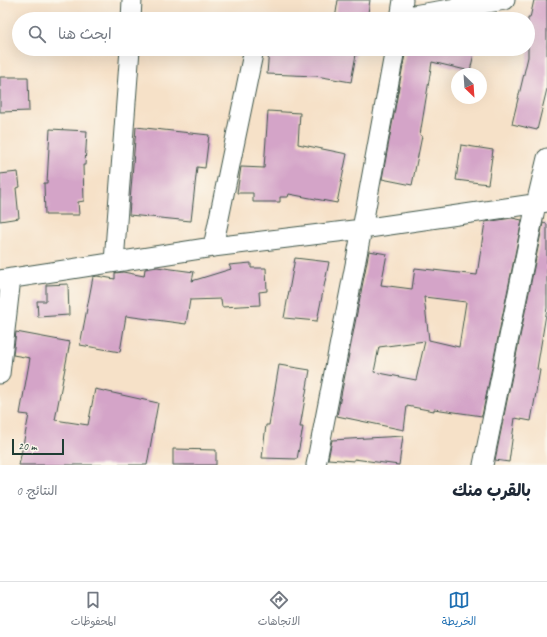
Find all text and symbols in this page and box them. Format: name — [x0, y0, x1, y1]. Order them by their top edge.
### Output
search box — [12, 12, 535, 56]
icon: search — [26, 23, 48, 45]
text: ابحث هنا — [58, 25, 112, 44]
north arrow — [451, 68, 487, 104]
scale bar — [12, 437, 64, 456]
text: 20 m — [18, 439, 37, 453]
text: بالقرب منك — [452, 480, 531, 501]
text: النتائج: 0 — [16, 483, 58, 499]
tab: المحفوظات — [71, 589, 116, 631]
tab: الاتجاهات — [258, 589, 300, 631]
tab: الخريطة — [442, 589, 476, 631]

